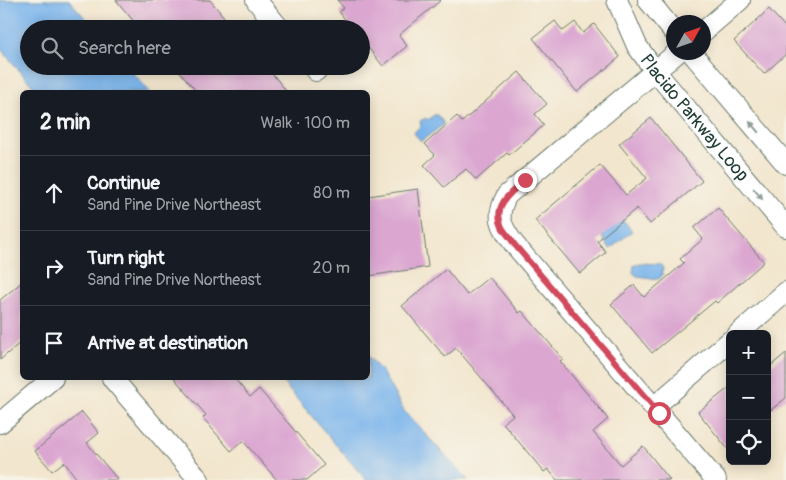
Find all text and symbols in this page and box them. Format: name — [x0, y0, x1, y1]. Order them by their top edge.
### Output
north arrow — [666, 15, 711, 60]
search box — [20, 20, 370, 75]
icon: search — [38, 34, 66, 62]
text: Search here — [78, 36, 171, 60]
street label: Placido Parkway Loop — [635, 50, 754, 186]
text: 2 min — [40, 109, 90, 136]
text: Walk · 100 m — [261, 113, 350, 133]
one-way arrow — [749, 120, 760, 133]
route end — [514, 169, 537, 192]
text: Continue — [87, 171, 160, 195]
icon: ahead — [40, 179, 68, 207]
text: 80 m — [313, 183, 350, 203]
one-way arrow — [753, 187, 764, 200]
text: Sand Pine Drive Northeast — [87, 195, 261, 215]
text: Turn right — [87, 246, 165, 270]
icon: right — [40, 254, 68, 282]
text: 20 m — [312, 258, 350, 278]
text: Sand Pine Drive Northeast — [87, 270, 261, 290]
icon: arrive — [40, 329, 68, 357]
map controls — [726, 330, 771, 465]
button: + — [726, 330, 771, 375]
text: Arrive at destination — [87, 331, 248, 355]
button: − — [726, 375, 771, 420]
route start — [648, 402, 671, 425]
button: locate — [726, 420, 771, 465]

